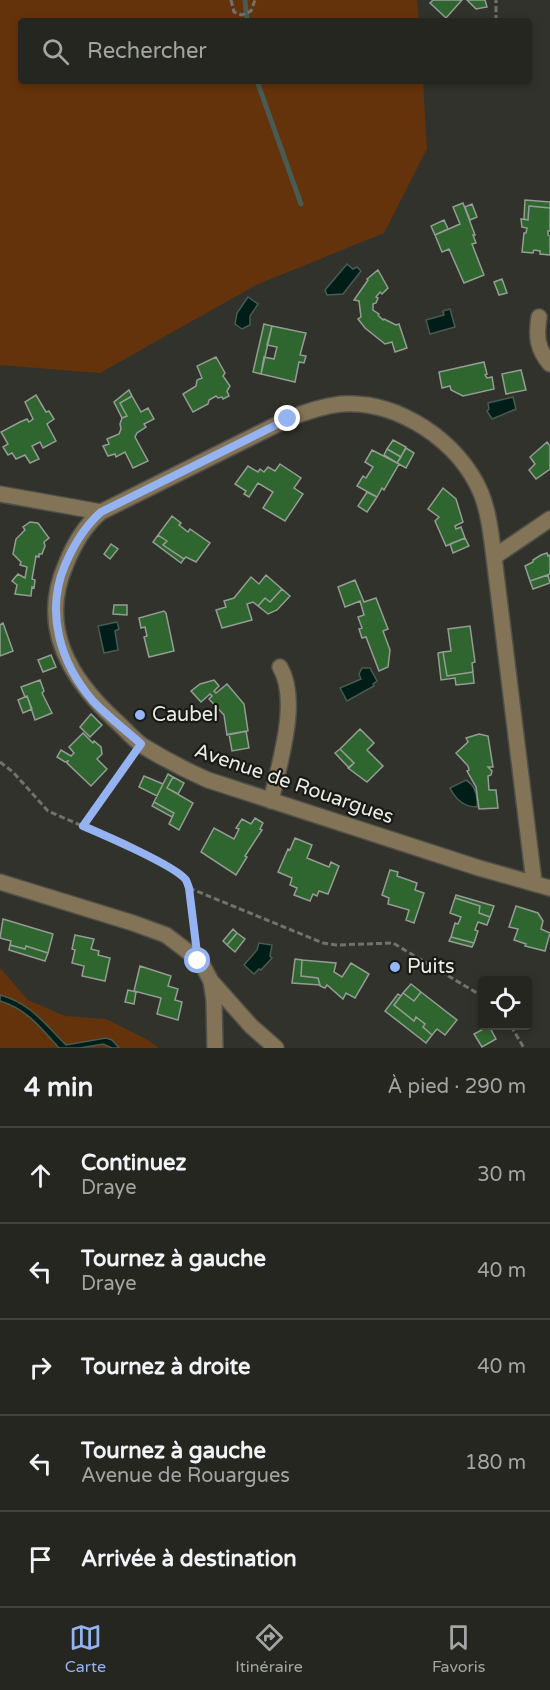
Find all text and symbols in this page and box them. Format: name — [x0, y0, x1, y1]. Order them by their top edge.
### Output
search box — [18, 18, 532, 84]
icon: search — [39, 35, 72, 68]
text: Rechercher — [87, 38, 207, 64]
route end — [274, 405, 300, 431]
place label: Caubel — [152, 703, 218, 727]
marker: Caubel — [133, 708, 147, 722]
street label: Avenue de Rouargues — [191, 739, 397, 829]
route start — [184, 947, 210, 973]
place label: Puits — [407, 955, 455, 979]
marker: Puits — [388, 960, 402, 974]
map controls — [478, 976, 532, 1030]
button: locate — [478, 976, 532, 1030]
text: 4 min — [24, 1072, 93, 1103]
text: À pied · 290 m — [388, 1075, 526, 1099]
text: Continuez — [81, 1150, 186, 1176]
icon: ahead — [24, 1159, 57, 1192]
text: 30 m — [477, 1163, 526, 1187]
text: Draye — [81, 1176, 136, 1200]
text: Tournez à gauche — [81, 1246, 266, 1272]
icon: left — [24, 1255, 57, 1288]
text: 40 m — [477, 1259, 526, 1283]
text: Draye — [81, 1272, 136, 1296]
icon: right — [24, 1351, 57, 1384]
text: Tournez à droite — [81, 1354, 250, 1380]
text: 40 m — [477, 1355, 526, 1379]
text: Tournez à gauche — [81, 1438, 266, 1464]
icon: left — [24, 1447, 57, 1480]
text: 180 m — [465, 1451, 526, 1475]
text: Avenue de Rouargues — [81, 1464, 290, 1488]
icon: arrive — [24, 1543, 57, 1576]
text: Arrivée à destination — [81, 1546, 297, 1572]
tab: Carte — [65, 1621, 106, 1677]
tab: Itinéraire — [235, 1621, 303, 1677]
tab: Favoris — [432, 1621, 485, 1677]

